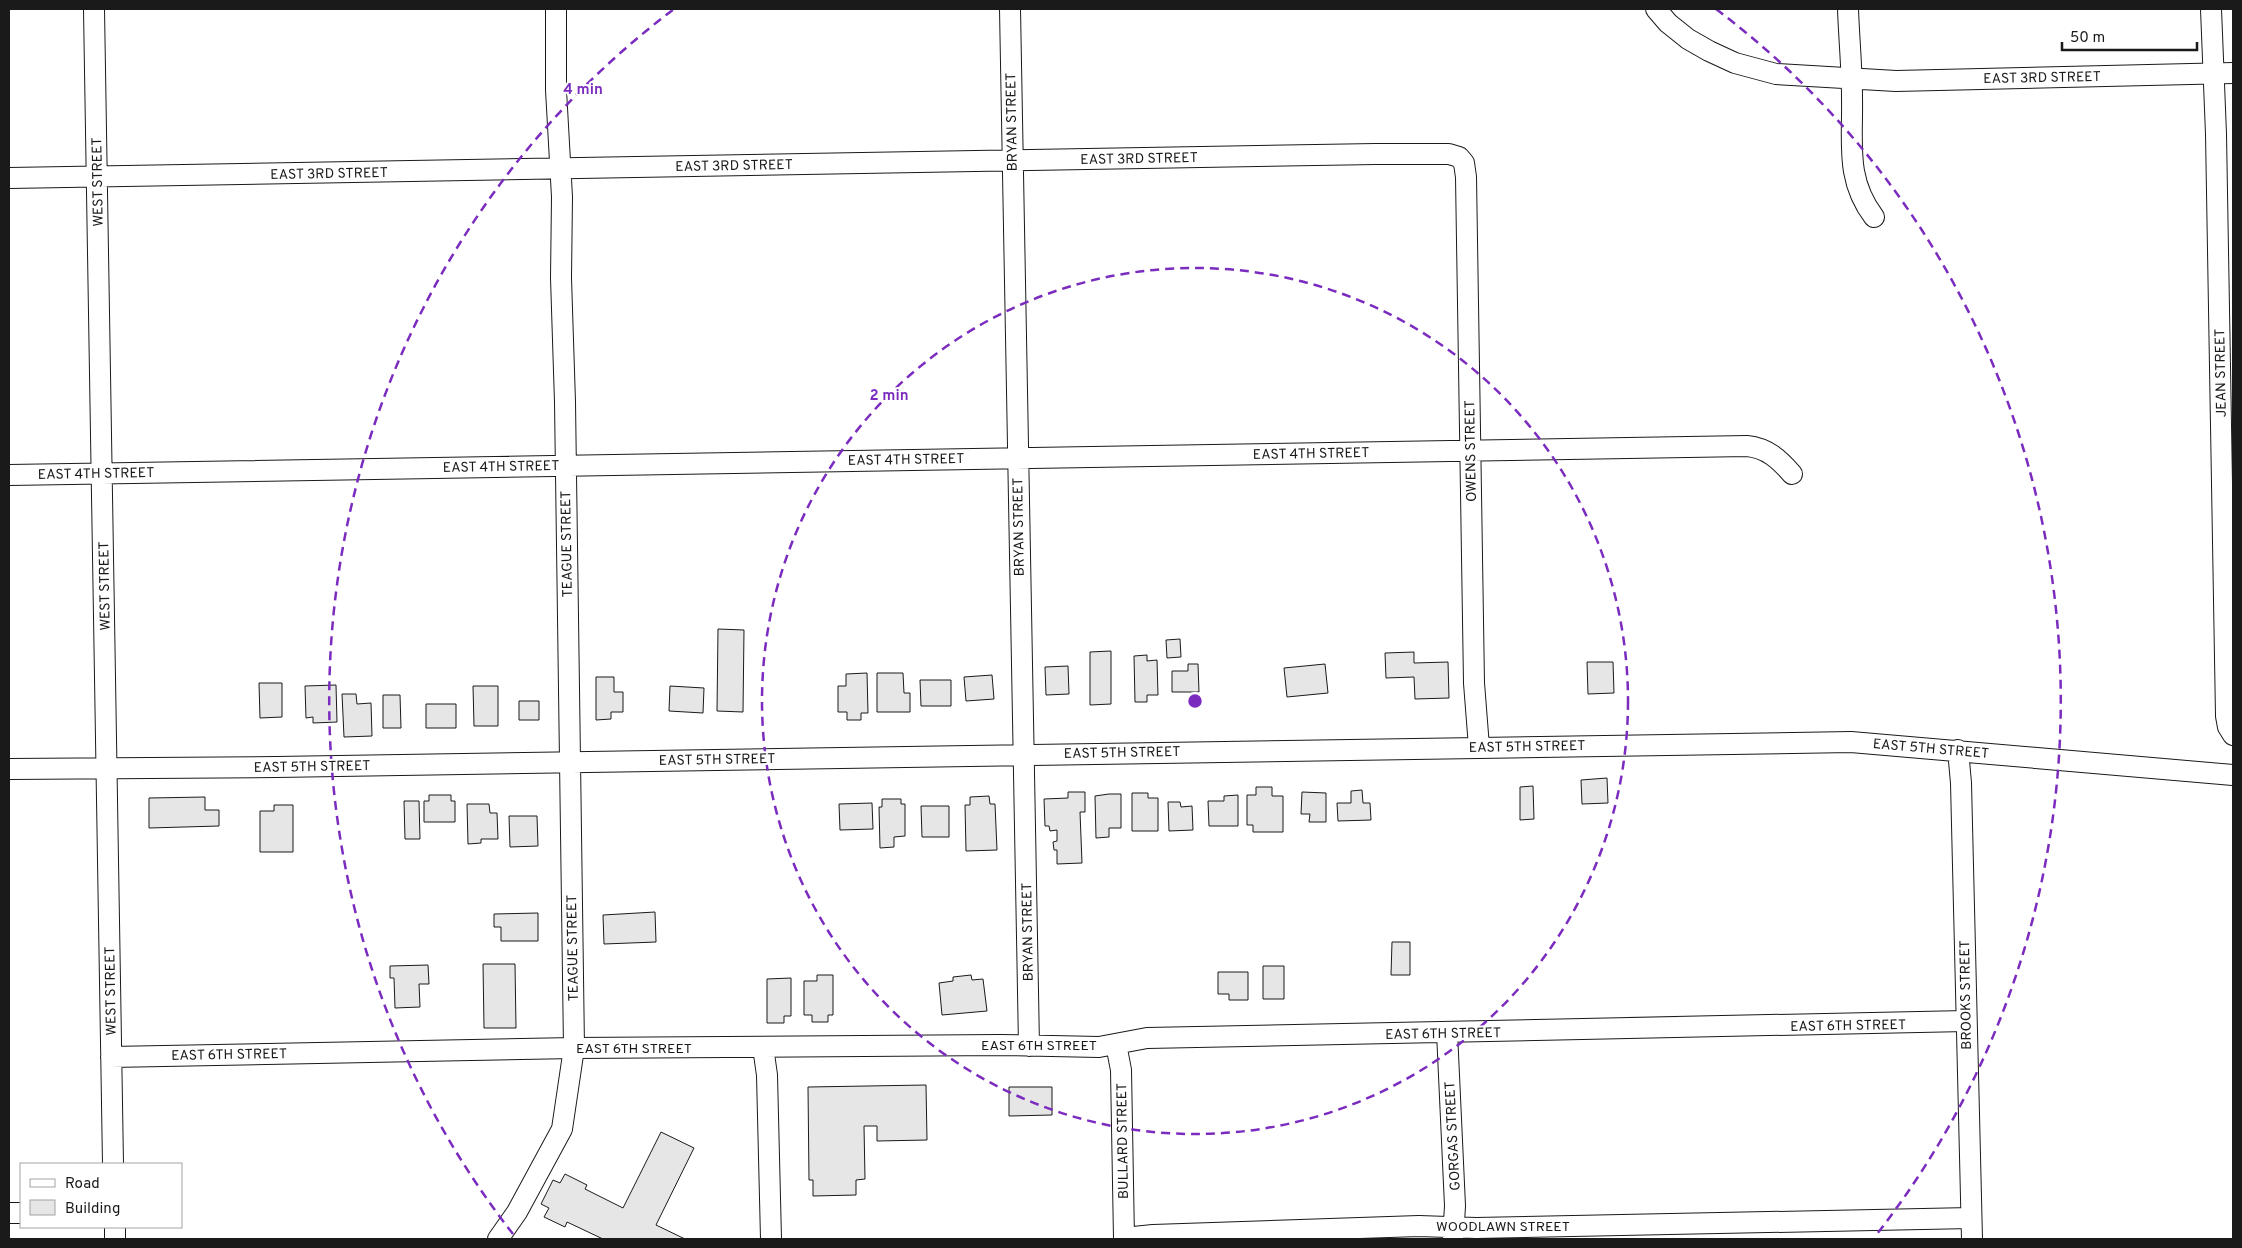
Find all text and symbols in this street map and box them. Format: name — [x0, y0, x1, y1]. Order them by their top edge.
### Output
scale bar — [2062, 20, 2197, 52]
text: 50 m — [2070, 29, 2105, 48]
street label: EAST 3RD STREET — [1983, 69, 2101, 88]
street label: BRYAN STREET — [1003, 72, 1022, 171]
text: 4 min — [563, 81, 603, 100]
street label: WEST STREET — [89, 137, 108, 227]
street label: EAST 3RD STREET — [1080, 150, 1198, 169]
street label: EAST 3RD STREET — [675, 157, 793, 176]
street label: EAST 3RD STREET — [270, 165, 388, 184]
street label: JEAN STREET — [2212, 328, 2231, 418]
text: 2 min — [869, 387, 909, 406]
street label: OWENS STREET — [1462, 400, 1481, 502]
street label: EAST 4TH STREET — [1253, 445, 1369, 464]
street label: EAST 4TH STREET — [848, 451, 964, 470]
street label: EAST 4TH STREET — [443, 458, 559, 477]
street label: EAST 4TH STREET — [38, 465, 154, 484]
street label: BRYAN STREET — [1010, 477, 1029, 576]
street label: TEAGUE STREET — [558, 490, 577, 598]
street label: WEST STREET — [96, 541, 115, 631]
centre of rings — [1186, 692, 1204, 710]
street label: EAST 5TH STREET — [1872, 736, 1990, 763]
street label: EAST 5TH STREET — [1469, 738, 1586, 757]
street label: EAST 5TH STREET — [1064, 744, 1181, 763]
street label: EAST 5TH STREET — [659, 751, 776, 770]
street label: EAST 5TH STREET — [254, 758, 371, 777]
street label: BRYAN STREET — [1019, 882, 1038, 981]
street label: TEAGUE STREET — [564, 894, 583, 1002]
street label: BROOKS STREET — [1957, 940, 1976, 1050]
street label: WEST STREET — [102, 946, 121, 1036]
street label: EAST 6TH STREET — [1790, 1017, 1906, 1036]
street label: EAST 6TH STREET — [1385, 1025, 1501, 1044]
street label: EAST 6TH STREET — [981, 1038, 1097, 1055]
street label: EAST 6TH STREET — [576, 1041, 692, 1058]
street label: EAST 6TH STREET — [171, 1046, 287, 1065]
street label: GORGAS STREET — [1442, 1081, 1465, 1191]
street label: BULLARD STREET — [1114, 1083, 1133, 1199]
legend — [20, 1163, 182, 1228]
text: Road — [65, 1175, 100, 1194]
text: Building — [65, 1200, 120, 1219]
street label: WOODLAWN STREET — [1436, 1219, 1570, 1236]

